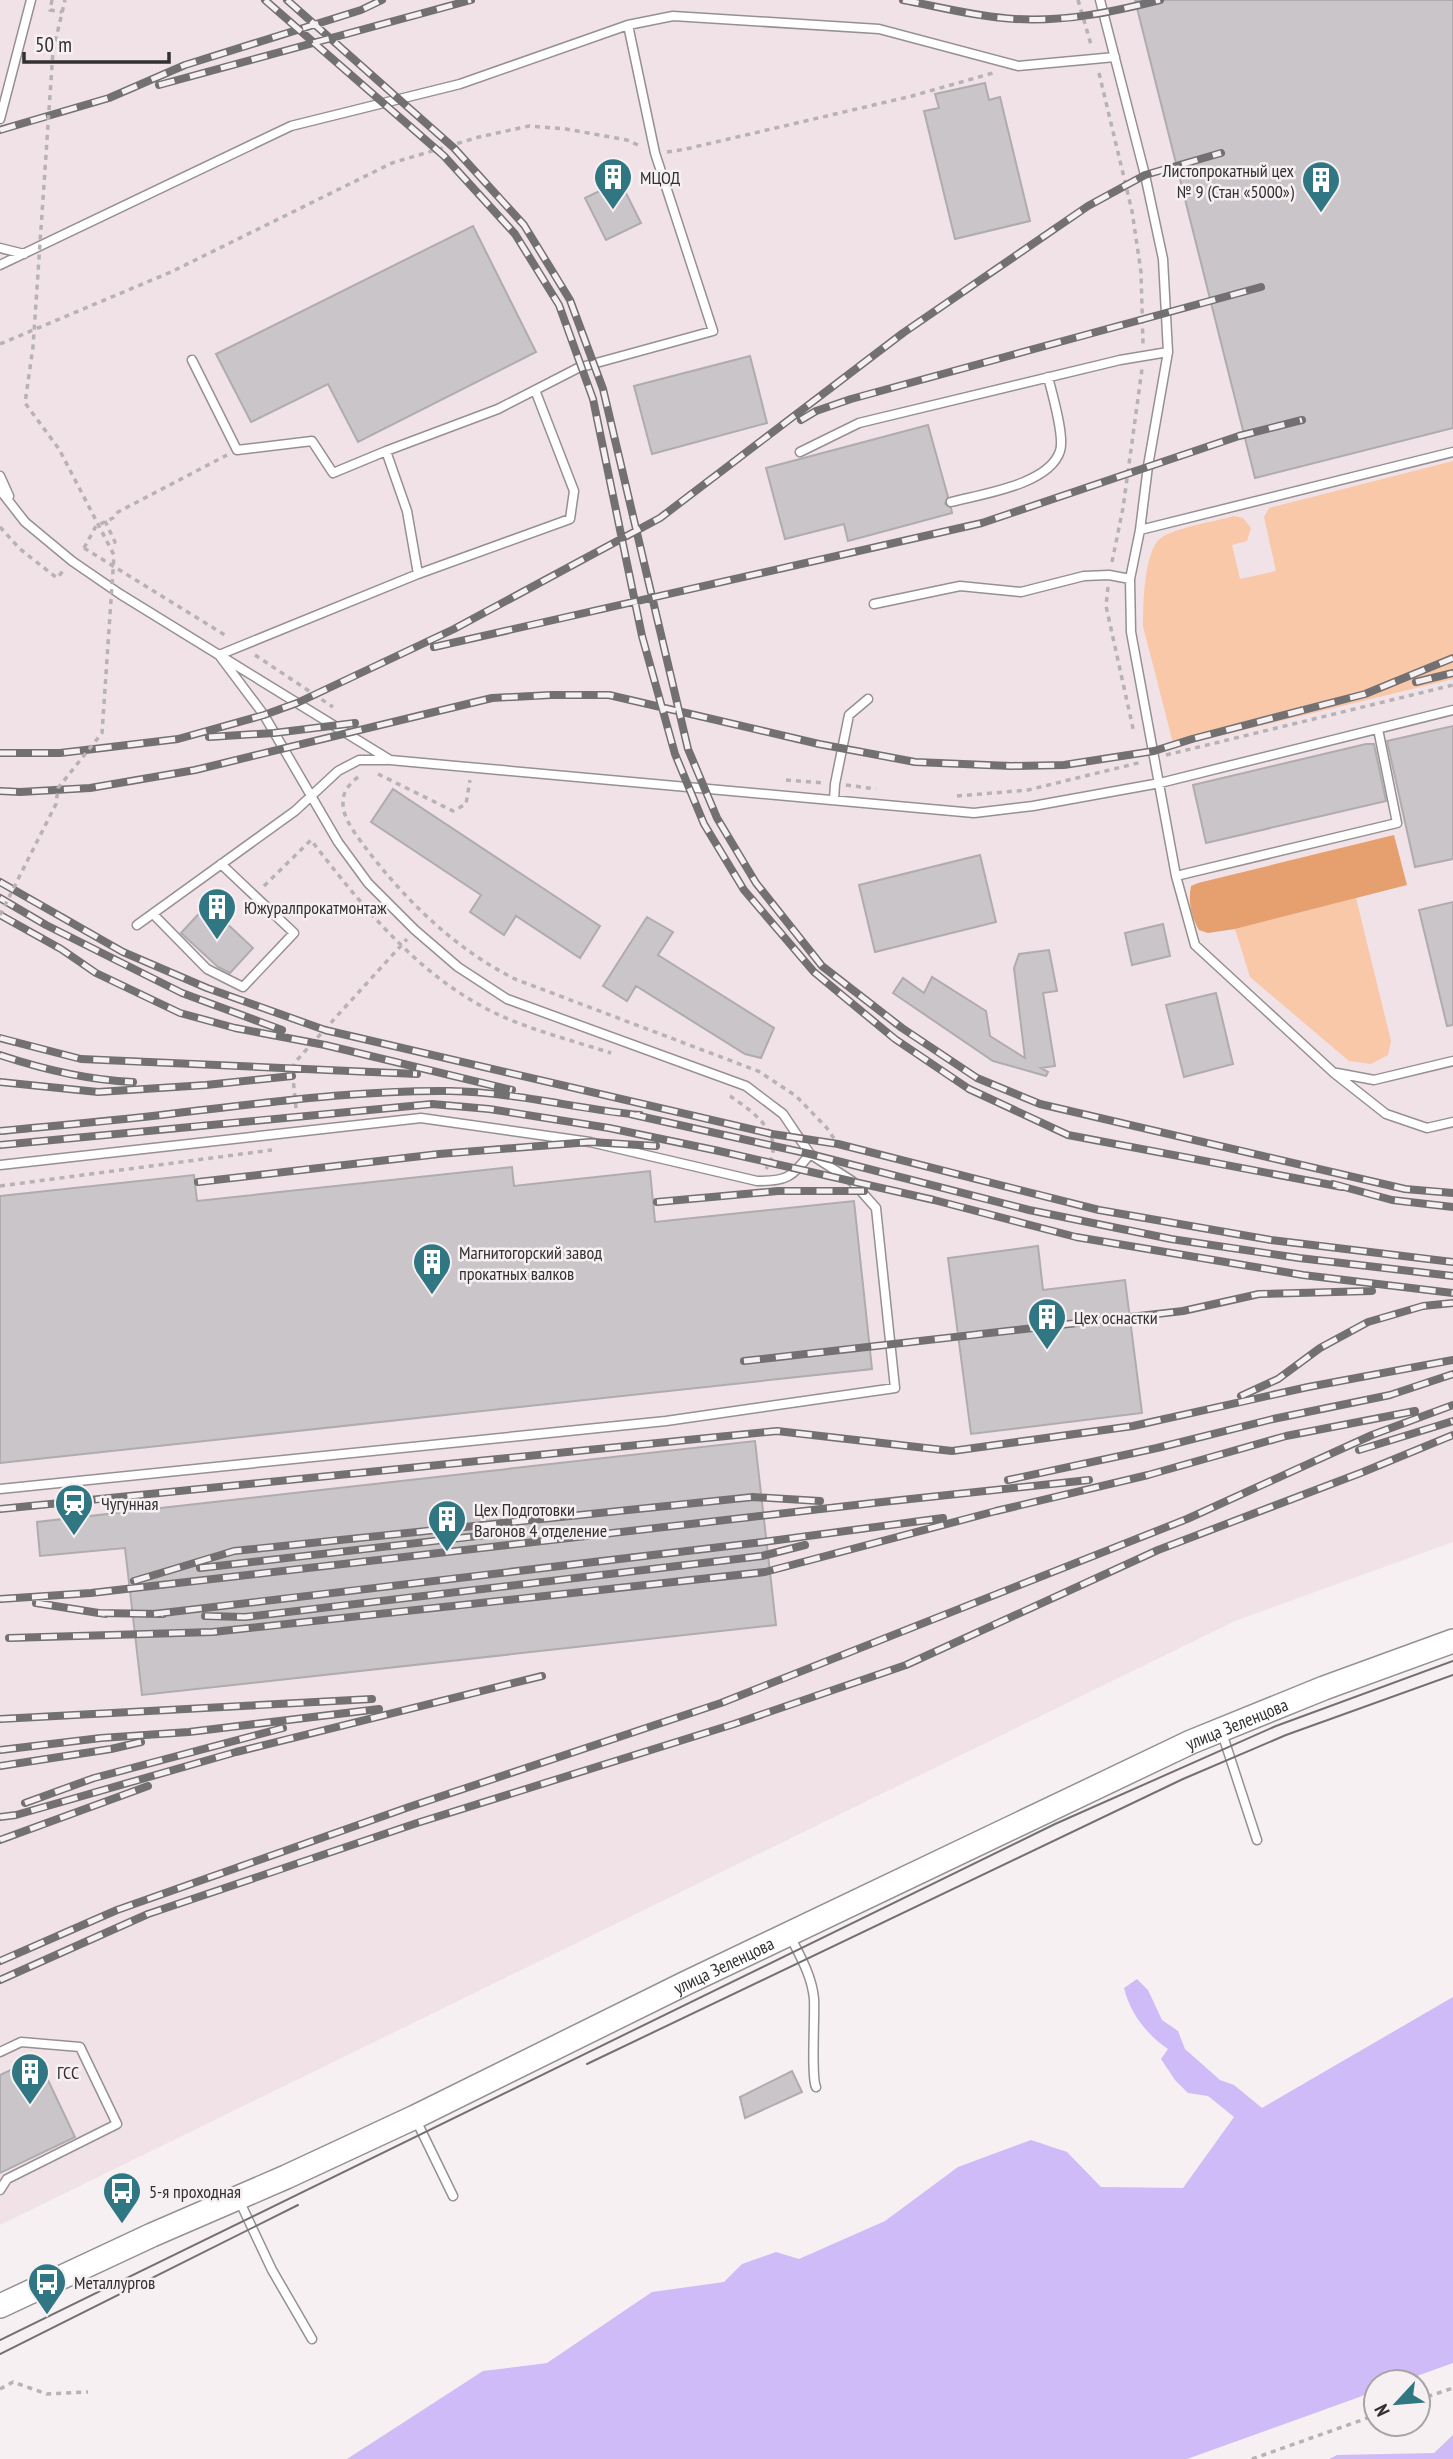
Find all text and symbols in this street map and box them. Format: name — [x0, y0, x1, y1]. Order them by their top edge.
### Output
scale bar — [24, 21, 170, 65]
text: 50 m — [35, 31, 72, 58]
building icon: МЦОД — [592, 156, 634, 211]
place label: Листопрокатный цех № 9 (Стан «5000») — [1162, 159, 1295, 203]
building icon: Листопрокатный цех № 9 (Стан «5000») — [1300, 159, 1342, 214]
place label: МЦОД — [640, 166, 680, 189]
building icon: Южуралпрокатмонтаж — [196, 886, 238, 941]
place label: Южуралпрокатмонтаж — [244, 896, 387, 919]
building icon: Магнитогорский завод прокатных валков — [411, 1241, 453, 1296]
place label: Магнитогорский завод прокатных валков — [459, 1241, 602, 1285]
building icon: Цех оснастки — [1026, 1296, 1068, 1351]
place label: Цех оснастки — [1074, 1306, 1158, 1329]
station icon: Чугунная — [53, 1482, 95, 1537]
place label: Чугунная — [101, 1492, 158, 1515]
building icon: Цех Подготовки Вагонов 4 отделение — [426, 1498, 468, 1553]
place label: Цех Подготовки Вагонов 4 отделение — [474, 1498, 607, 1542]
street label: улица Зеленцова — [1181, 1692, 1291, 1755]
street label: улица Зеленцова — [670, 1931, 778, 1999]
building icon: ГСС — [9, 2051, 51, 2106]
place label: ГСС — [57, 2061, 79, 2084]
bus stop icon: 5-я проходная — [101, 2170, 143, 2225]
place label: 5-я проходная — [149, 2180, 241, 2203]
bus stop icon: Металлургов — [26, 2261, 68, 2316]
place label: Металлургов — [74, 2271, 155, 2294]
north arrow — [1362, 2368, 1432, 2438]
text: N — [1369, 2401, 1395, 2420]

